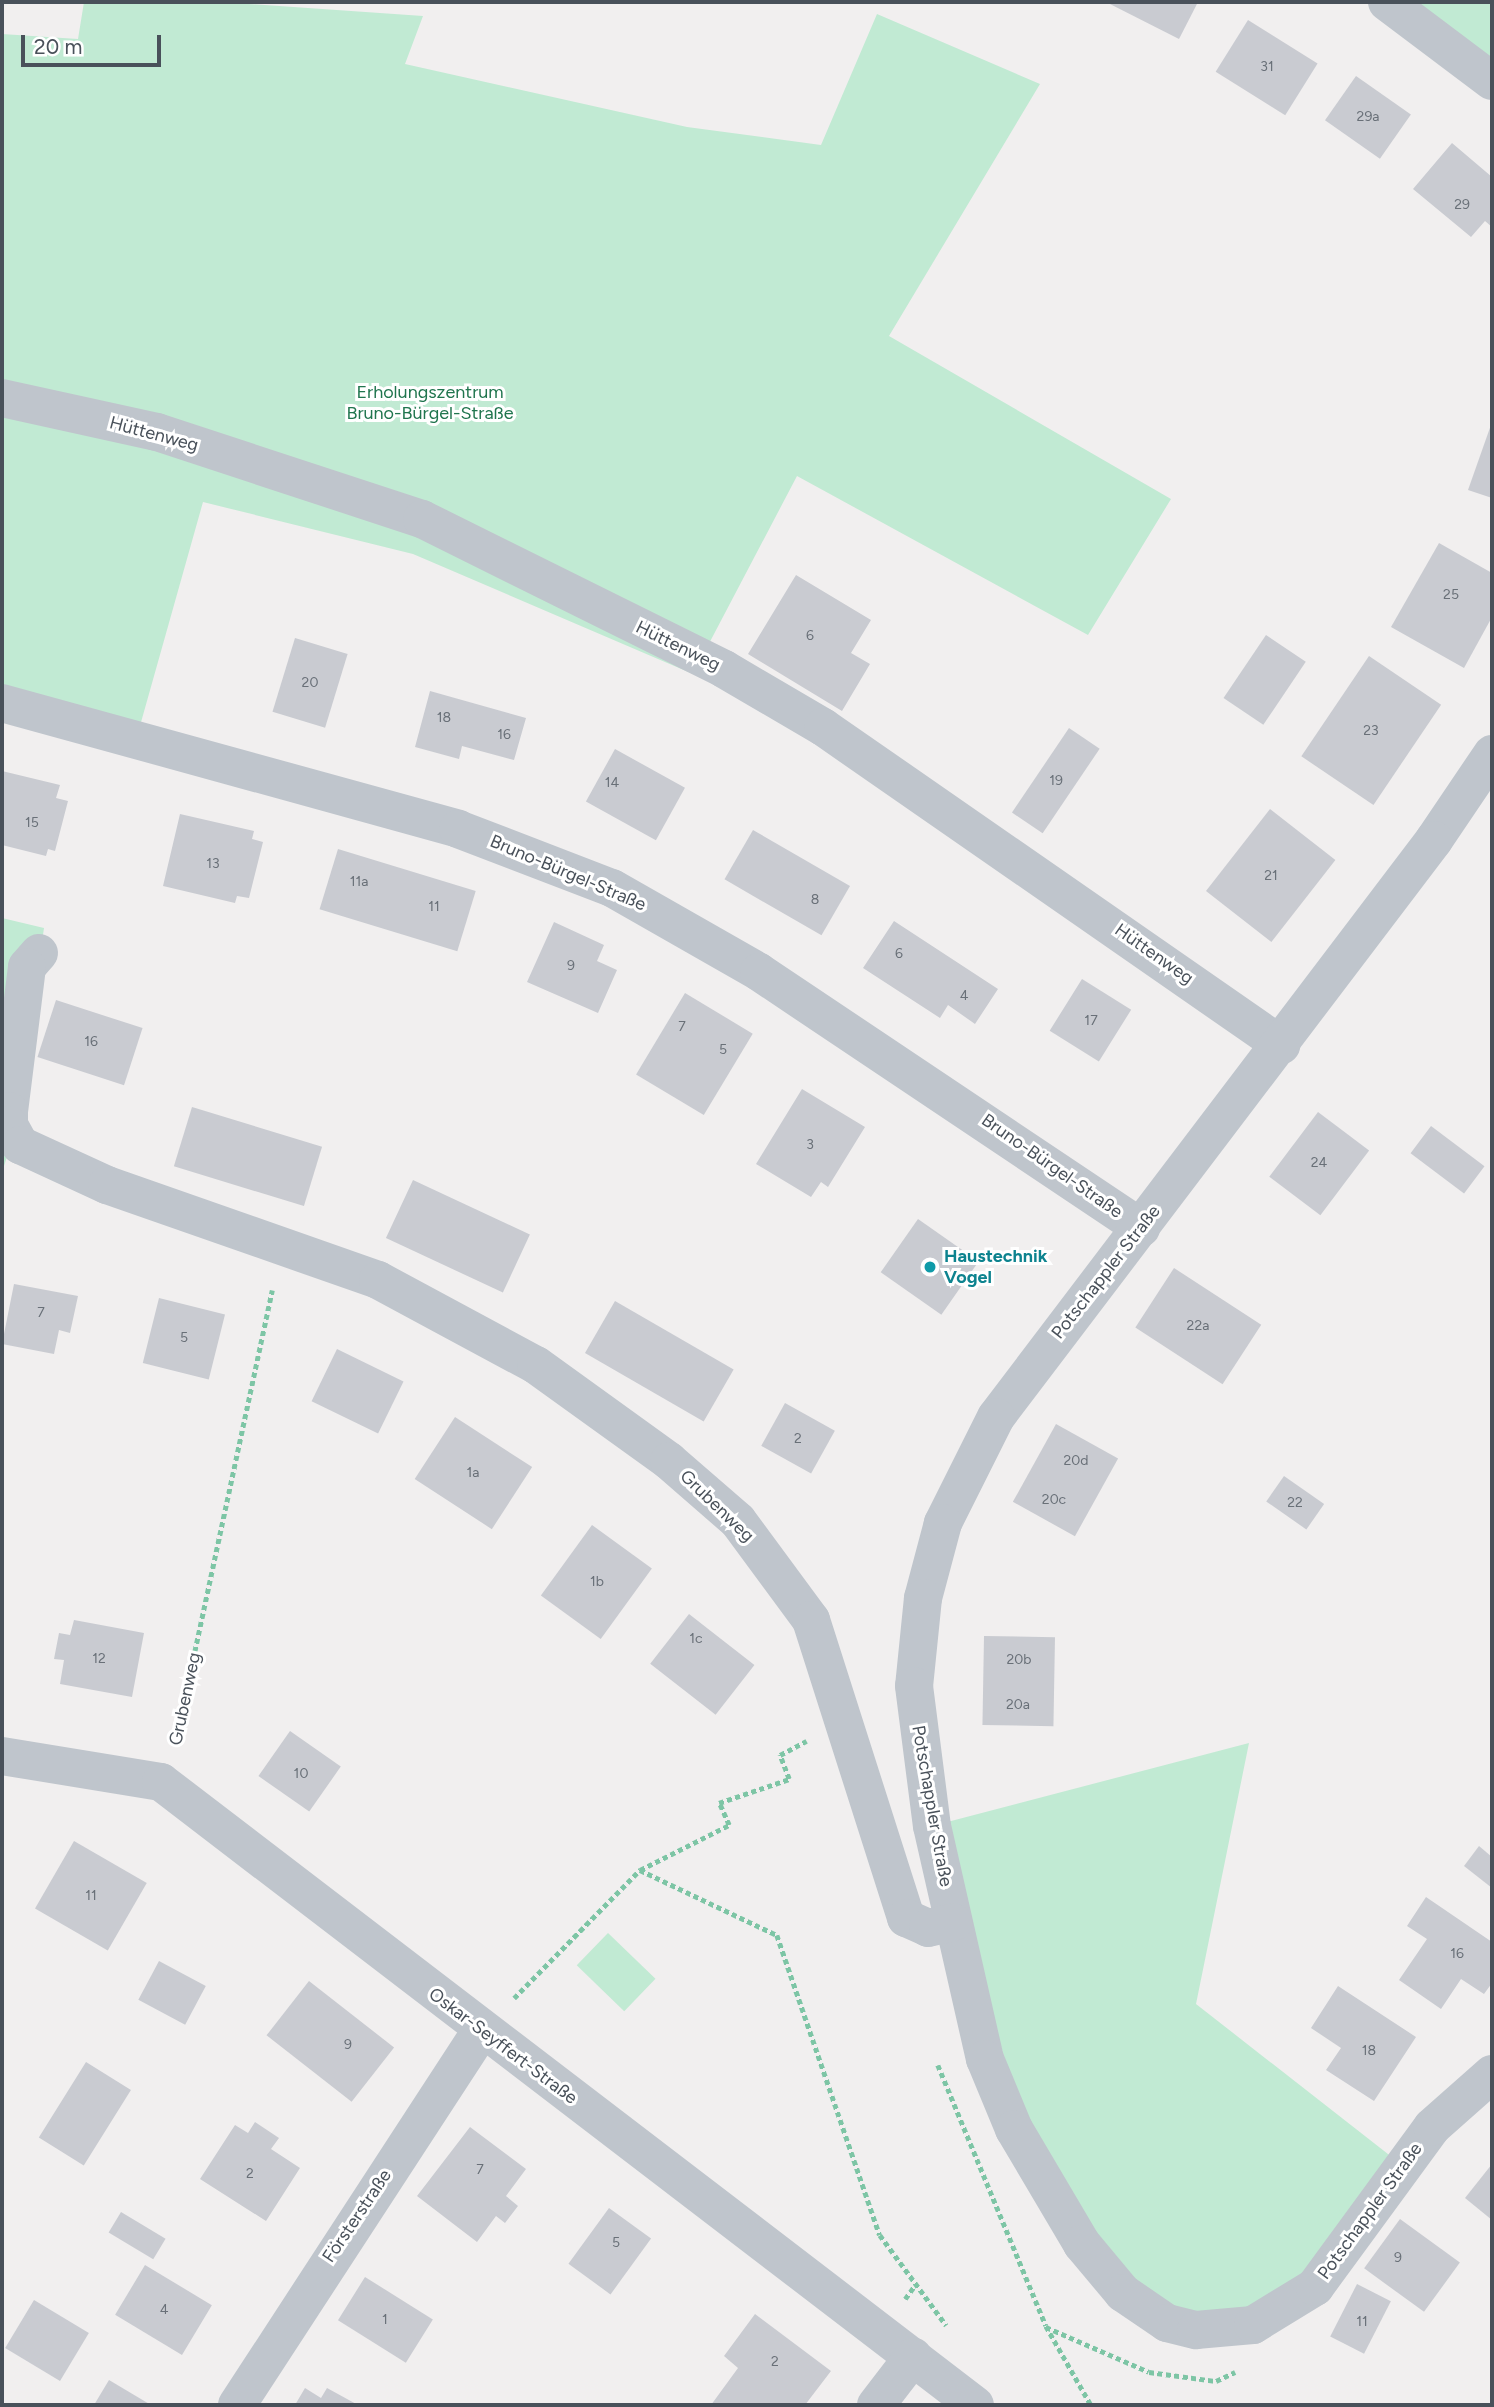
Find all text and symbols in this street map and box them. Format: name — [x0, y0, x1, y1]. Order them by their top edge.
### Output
scale bar — [24, 21, 164, 65]
text: 20 m — [34, 34, 82, 59]
house number: 31 — [1260, 59, 1274, 75]
house number: 29a — [1357, 109, 1379, 125]
house number: 29 — [1454, 197, 1470, 213]
park label: Erholungszentrum Bruno-Bürgel-Straße — [346, 382, 514, 424]
street label: Hüttenweg — [107, 412, 201, 456]
house number: 25 — [1443, 587, 1459, 603]
street label: Hüttenweg — [632, 616, 724, 676]
house number: 6 — [806, 628, 814, 644]
house number: 20 — [302, 675, 318, 691]
house number: 18 — [437, 710, 451, 726]
house number: 23 — [1363, 723, 1379, 739]
house number: 16 — [497, 727, 511, 743]
house number: 19 — [1049, 773, 1063, 789]
house number: 14 — [605, 775, 619, 791]
house number: 15 — [25, 815, 39, 831]
street label: Bruno-Bürgel-Straße — [487, 830, 649, 916]
house number: 13 — [206, 856, 220, 872]
house number: 21 — [1264, 868, 1278, 884]
house number: 11a — [350, 874, 368, 890]
house number: 8 — [811, 892, 819, 908]
house number: 11 — [428, 899, 440, 915]
street label: Hüttenweg — [1110, 919, 1198, 989]
house number: 6 — [895, 946, 903, 962]
house number: 9 — [567, 958, 575, 974]
house number: 4 — [960, 988, 968, 1004]
house number: 17 — [1084, 1013, 1098, 1029]
house number: 7 — [678, 1019, 686, 1035]
house number: 16 — [84, 1034, 98, 1050]
house number: 5 — [719, 1042, 727, 1058]
street label: Bruno-Bürgel-Straße — [977, 1109, 1127, 1223]
house number: 3 — [806, 1137, 814, 1153]
house number: 24 — [1311, 1155, 1327, 1171]
street label: Potschappler Straße — [1047, 1201, 1165, 1343]
place label: Haustechnik Vogel — [944, 1246, 1047, 1288]
marker: Haustechnik Vogel — [922, 1259, 938, 1275]
house number: 7 — [37, 1305, 45, 1321]
house number: 22a — [1187, 1318, 1209, 1334]
house number: 5 — [180, 1330, 188, 1346]
house number: 2 — [794, 1431, 802, 1447]
house number: 20d — [1063, 1453, 1089, 1469]
house number: 1a — [467, 1465, 479, 1481]
street label: Grubenweg — [676, 1465, 758, 1547]
house number: 20c — [1042, 1492, 1066, 1508]
house number: 22 — [1287, 1495, 1303, 1511]
house number: 1b — [590, 1574, 604, 1590]
house number: 1c — [689, 1631, 703, 1647]
house number: 12 — [92, 1651, 106, 1667]
street label: Grubenweg — [165, 1651, 205, 1747]
house number: 20b — [1006, 1652, 1032, 1668]
house number: 20a — [1006, 1697, 1030, 1713]
street label: Potschappler Straße — [907, 1724, 957, 1888]
house number: 10 — [294, 1766, 308, 1782]
house number: 11 — [85, 1888, 97, 1904]
house number: 16 — [1450, 1946, 1464, 1962]
street label: Oskar-Seyffert-Straße — [424, 1983, 582, 2109]
house number: 9 — [344, 2037, 352, 2053]
house number: 18 — [1362, 2043, 1376, 2059]
street label: Potschappler Straße — [1313, 2139, 1427, 2283]
house number: 7 — [476, 2162, 484, 2178]
street label: Försterstraße — [318, 2165, 396, 2267]
house number: 2 — [246, 2166, 254, 2182]
house number: 5 — [612, 2235, 620, 2251]
house number: 9 — [1394, 2250, 1402, 2266]
house number: 4 — [160, 2302, 168, 2318]
house number: 1 — [382, 2312, 388, 2328]
house number: 11 — [1356, 2314, 1368, 2330]
house number: 2 — [771, 2354, 779, 2370]

